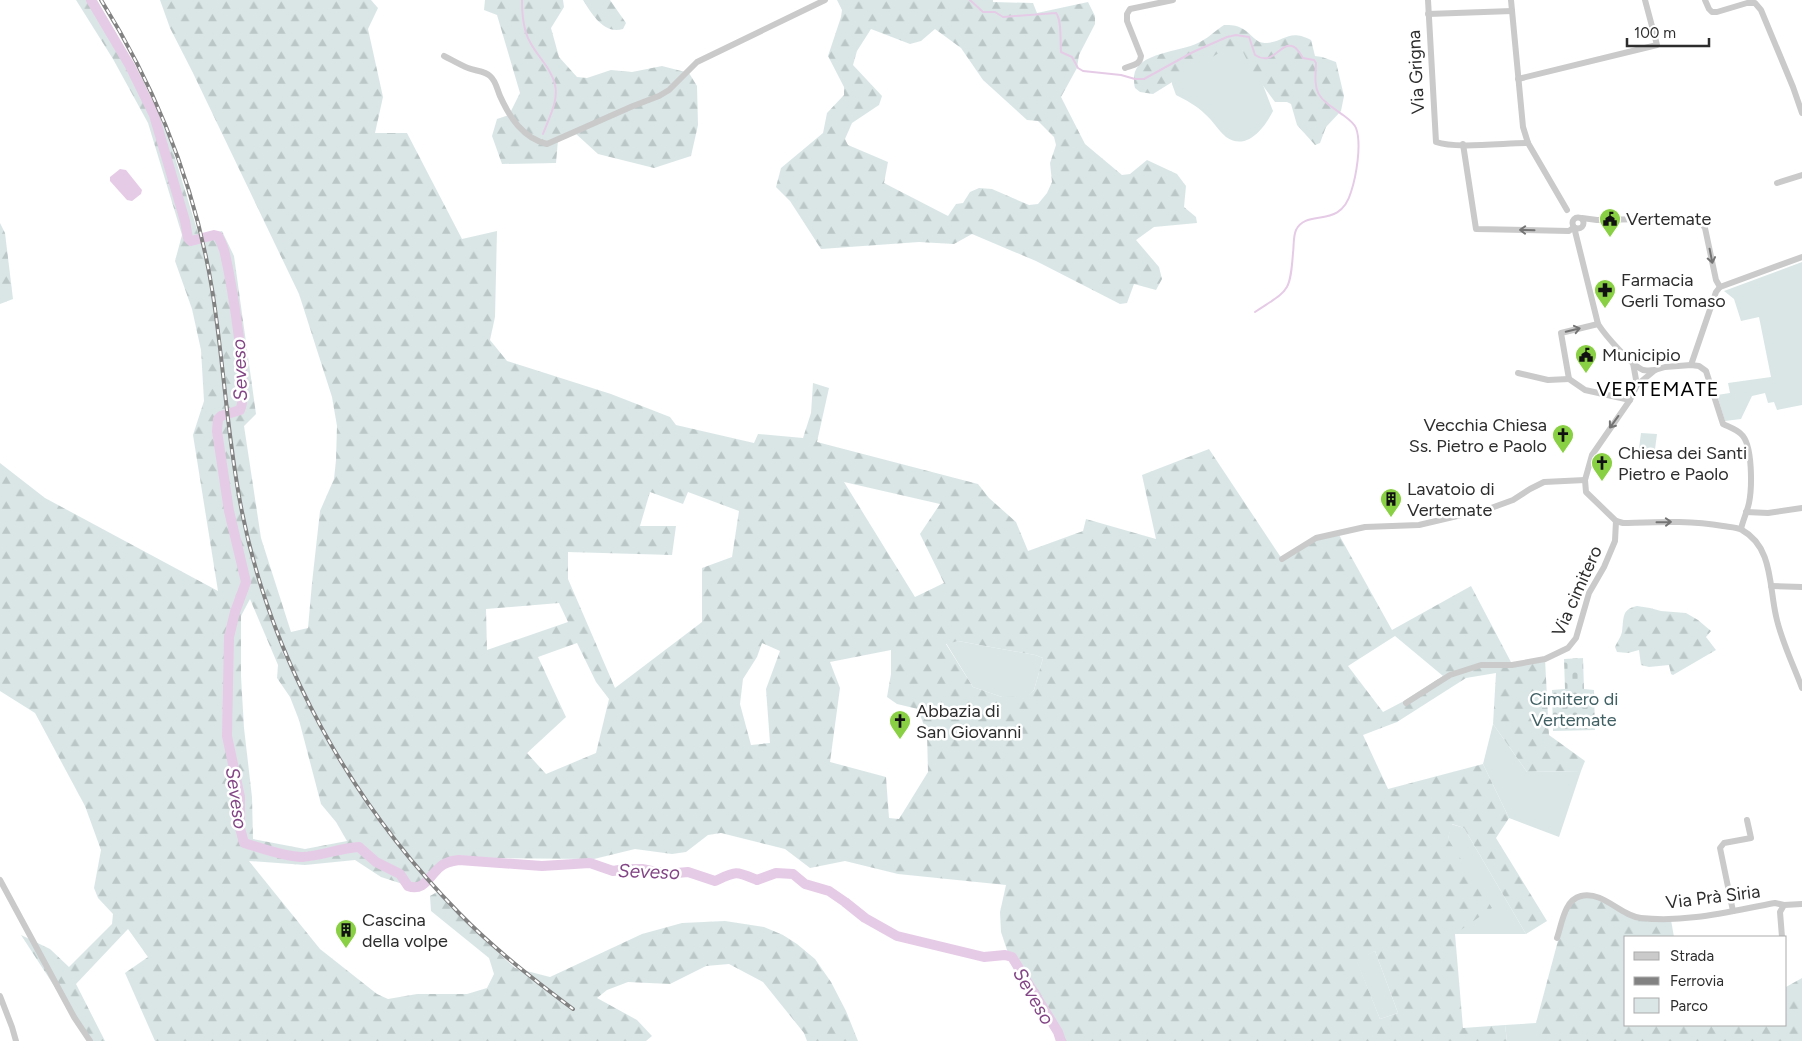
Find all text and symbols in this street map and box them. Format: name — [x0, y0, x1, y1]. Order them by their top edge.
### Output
scale bar — [1627, 15, 1710, 47]
text: 100 m — [1634, 24, 1676, 42]
street label: Via Grigna — [1403, 29, 1429, 115]
public building icon: Vertemate — [1598, 207, 1622, 238]
place label: Vertemate — [1626, 208, 1712, 230]
one-way arrow — [1519, 225, 1536, 235]
one-way arrow — [1707, 247, 1716, 263]
place label: Farmacia Gerli Tomaso — [1621, 269, 1726, 312]
pharmacy icon: Farmacia Gerli Tomaso — [1593, 278, 1617, 309]
one-way arrow — [1565, 325, 1581, 334]
water label: Seveso — [227, 339, 252, 401]
public building icon: Municipio — [1574, 343, 1598, 374]
place label: Municipio — [1602, 344, 1681, 366]
district label: VERTEMATE — [1596, 377, 1720, 401]
place label: Vecchia Chiesa Ss. Pietro e Paolo — [1409, 414, 1547, 457]
one-way arrow — [1609, 415, 1619, 429]
church icon: Vecchia Chiesa Ss. Pietro e Paolo — [1551, 423, 1575, 454]
place label: Chiesa dei Santi Pietro e Paolo — [1618, 442, 1747, 485]
church icon: Chiesa dei Santi Pietro e Paolo — [1590, 451, 1614, 482]
place label: Lavatoio di Vertemate — [1407, 478, 1495, 521]
building icon: Lavatoio di Vertemate — [1379, 487, 1403, 518]
one-way arrow — [1656, 517, 1672, 527]
street label: Via cimitero — [1547, 542, 1607, 640]
park label: Cimitero di Vertemate — [1530, 688, 1618, 731]
place label: Abbazia di San Giovanni — [916, 700, 1021, 743]
church icon: Abbazia di San Giovanni — [888, 709, 912, 740]
water label: Seveso — [221, 766, 252, 830]
water label: Seveso — [618, 859, 680, 884]
street label: Via Prà Siria — [1665, 880, 1761, 914]
place label: Cascina della volpe — [362, 909, 448, 952]
building icon: Cascina della volpe — [334, 918, 358, 949]
legend — [1624, 936, 1787, 1026]
text: Strada — [1670, 947, 1714, 965]
water label: Seveso — [1008, 964, 1059, 1029]
text: Ferrovia — [1670, 972, 1724, 990]
text: Parco — [1670, 997, 1708, 1015]

